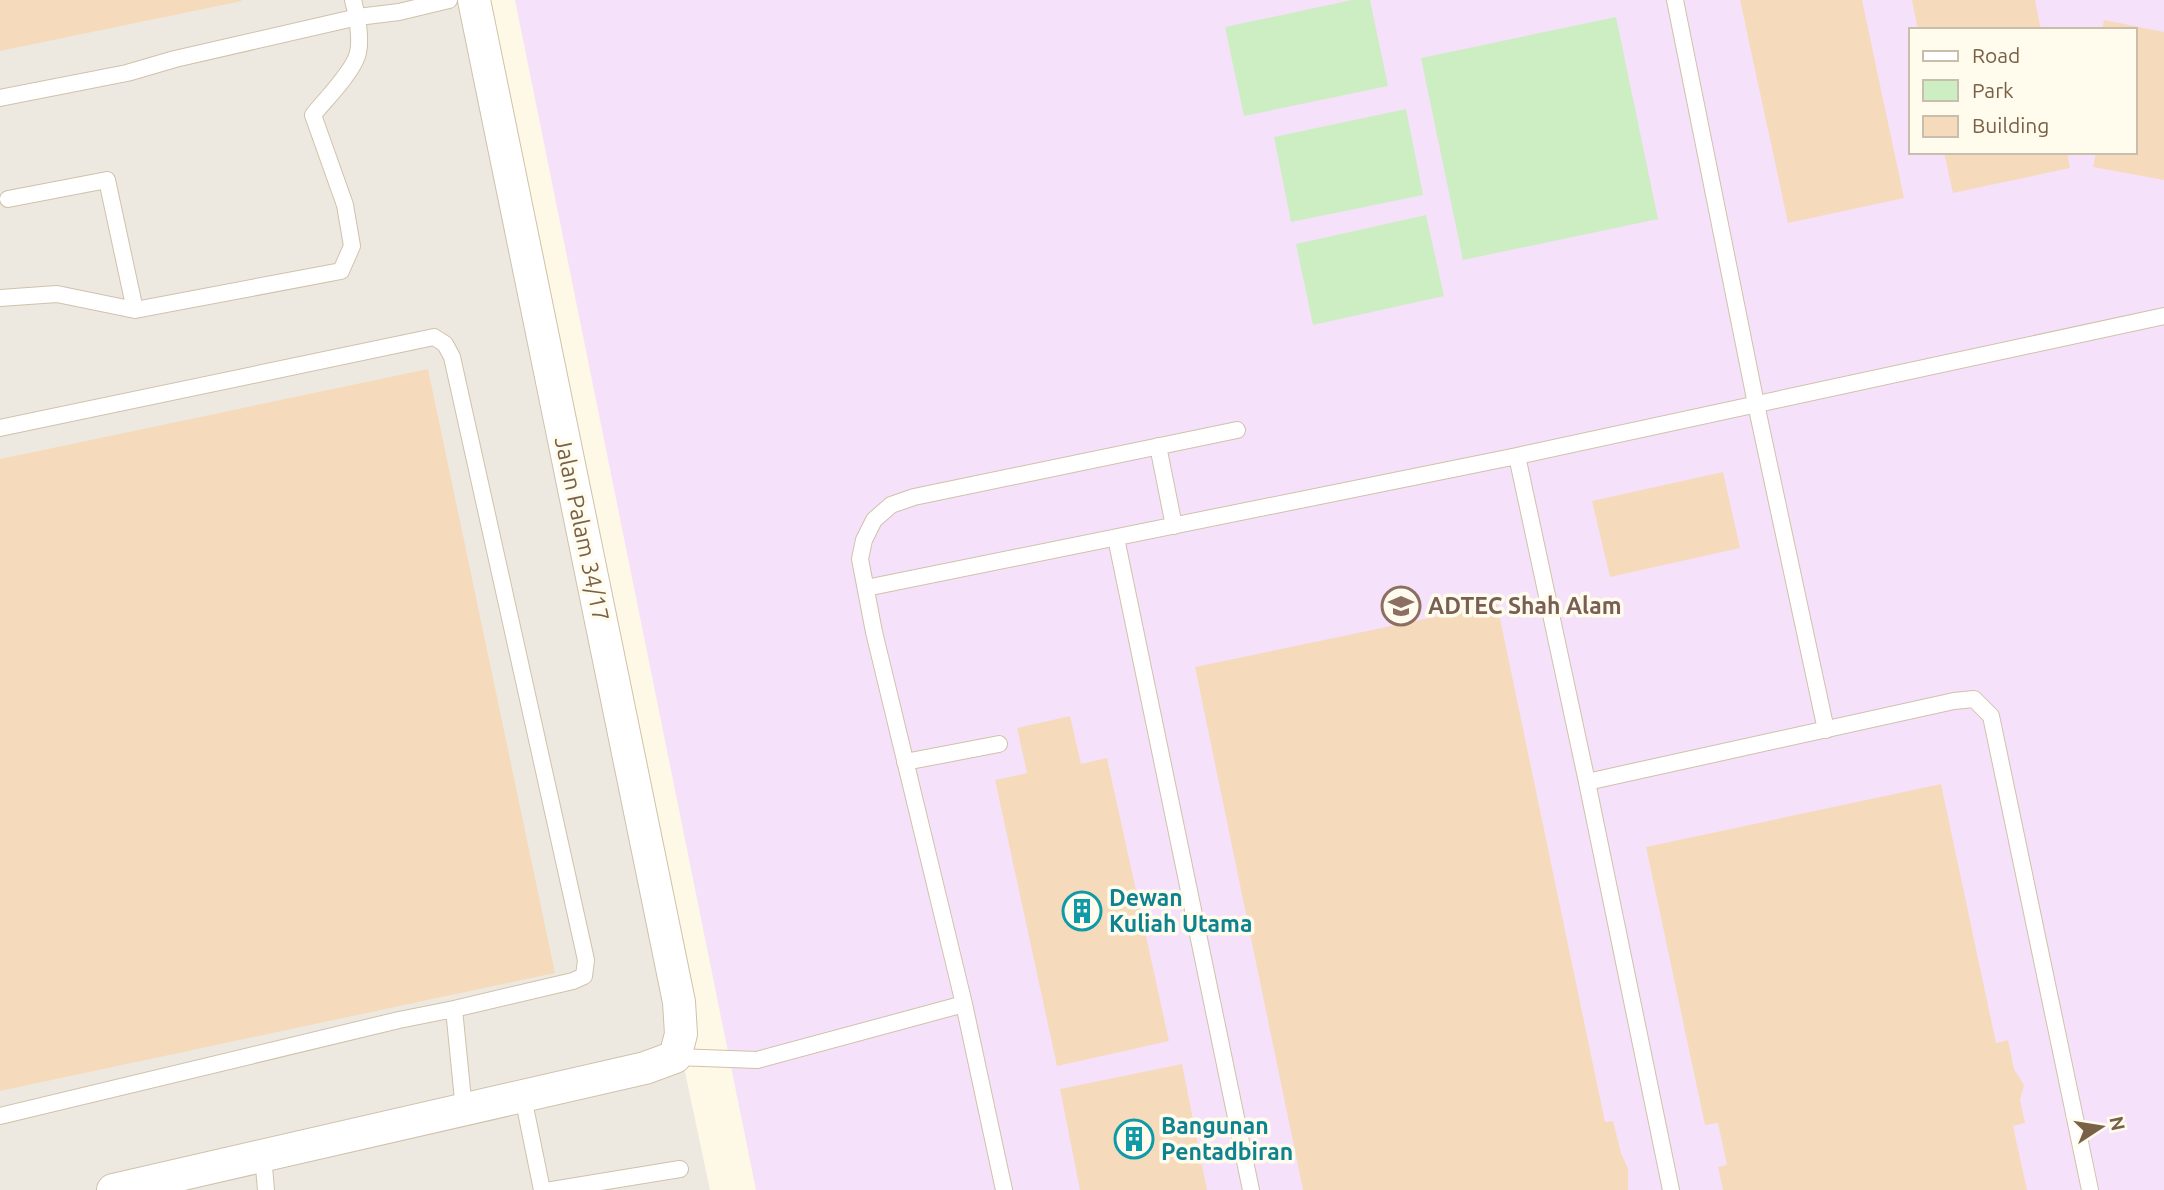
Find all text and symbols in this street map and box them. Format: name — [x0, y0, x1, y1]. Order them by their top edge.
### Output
legend — [1909, 28, 2136, 154]
text: Road — [1972, 43, 2020, 67]
text: Park — [1972, 78, 2014, 102]
text: Building — [1972, 113, 2049, 137]
street label: Jalan Palam 34/17 — [551, 434, 614, 624]
school or university icon: ADTEC Shah Alam — [1380, 585, 1422, 627]
place label: ADTEC Shah Alam — [1428, 593, 1622, 618]
place label: Dewan Kuliah Utama — [1109, 885, 1252, 936]
building icon: Dewan Kuliah Utama — [1061, 890, 1103, 932]
north arrow — [2066, 1092, 2136, 1162]
place label: Bangunan Pentadbiran — [1161, 1113, 1293, 1164]
text: N — [2105, 1114, 2130, 1133]
building icon: Bangunan Pentadbiran — [1113, 1118, 1155, 1160]

